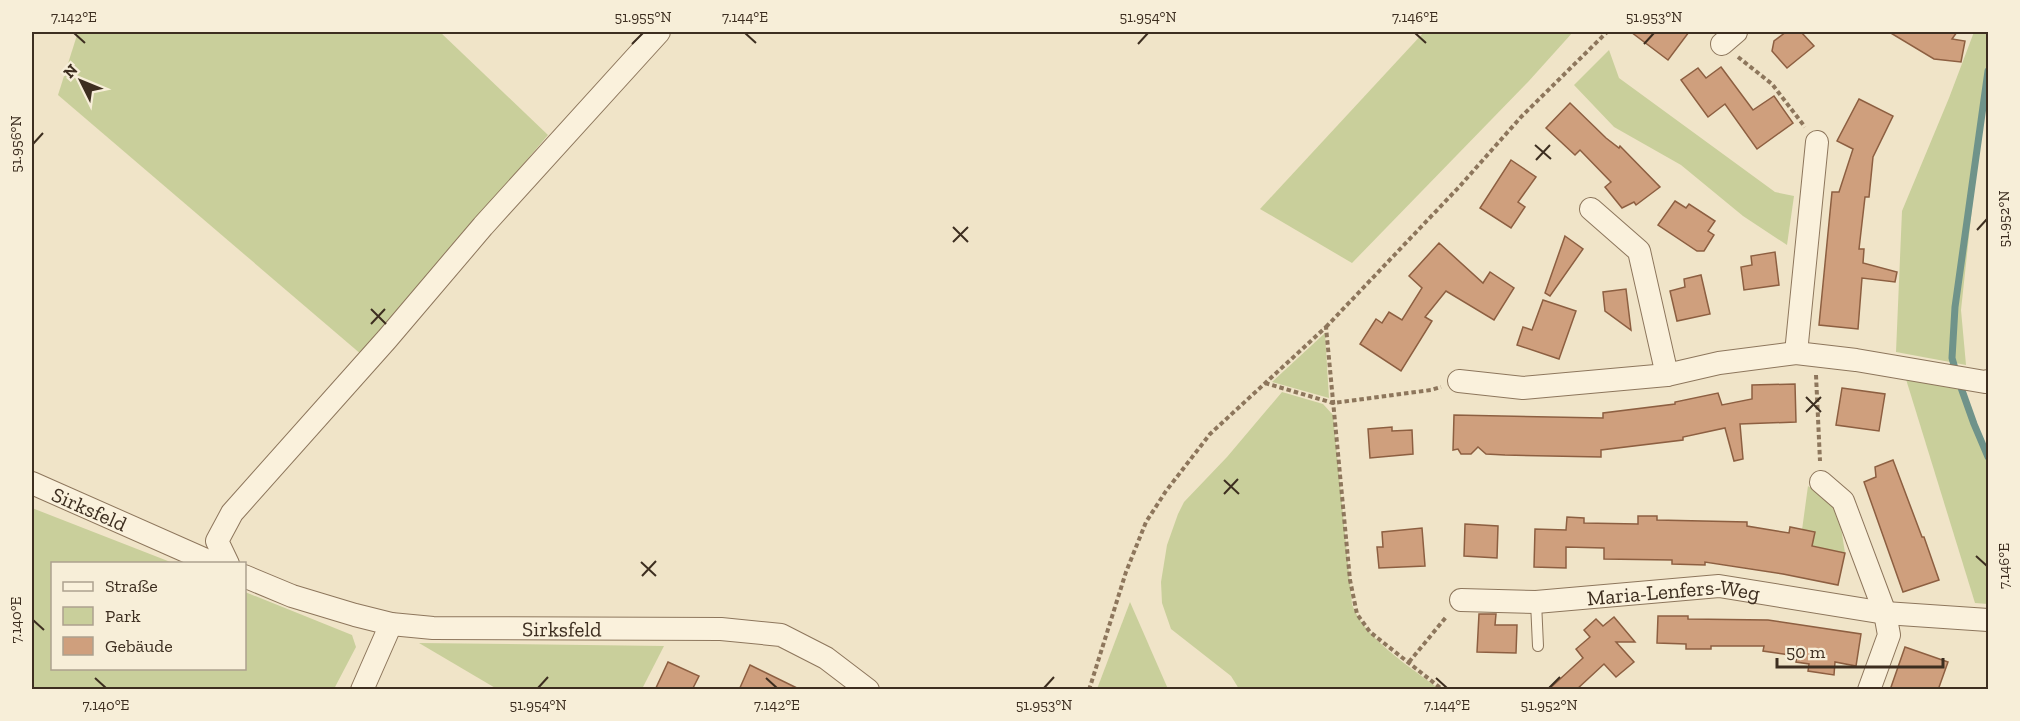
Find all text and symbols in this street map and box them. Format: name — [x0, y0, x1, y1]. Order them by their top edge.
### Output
text: 7.142°E — [51, 8, 97, 26]
text: 51.955°N — [615, 8, 671, 26]
text: 7.144°E — [722, 8, 768, 26]
text: 51.954°N — [1119, 8, 1177, 26]
text: 7.146°E — [1392, 8, 1438, 26]
text: 51.953°N — [1626, 8, 1682, 26]
north arrow — [51, 51, 111, 111]
text: N — [59, 60, 81, 82]
text: 51.956°N — [7, 115, 25, 173]
text: 51.952°N — [1995, 190, 2013, 248]
street label: Sirksfeld — [48, 481, 131, 536]
text: 7.146°E — [1995, 543, 2013, 589]
legend — [51, 562, 246, 670]
street label: Maria-Lenfers-Weg — [1586, 573, 1762, 610]
text: Straße — [105, 575, 158, 597]
text: 7.140°E — [7, 596, 25, 643]
text: Park — [105, 605, 141, 627]
street label: Sirksfeld — [522, 616, 602, 641]
scale bar — [1777, 631, 1944, 669]
text: Gebäude — [105, 635, 173, 657]
text: 50 m — [1786, 641, 1826, 663]
text: 7.140°E — [83, 696, 130, 714]
text: 51.954°N — [509, 696, 567, 714]
text: 7.142°E — [754, 696, 800, 714]
text: 51.953°N — [1016, 696, 1072, 714]
text: 7.144°E — [1424, 696, 1470, 714]
text: 51.952°N — [1520, 696, 1578, 714]

